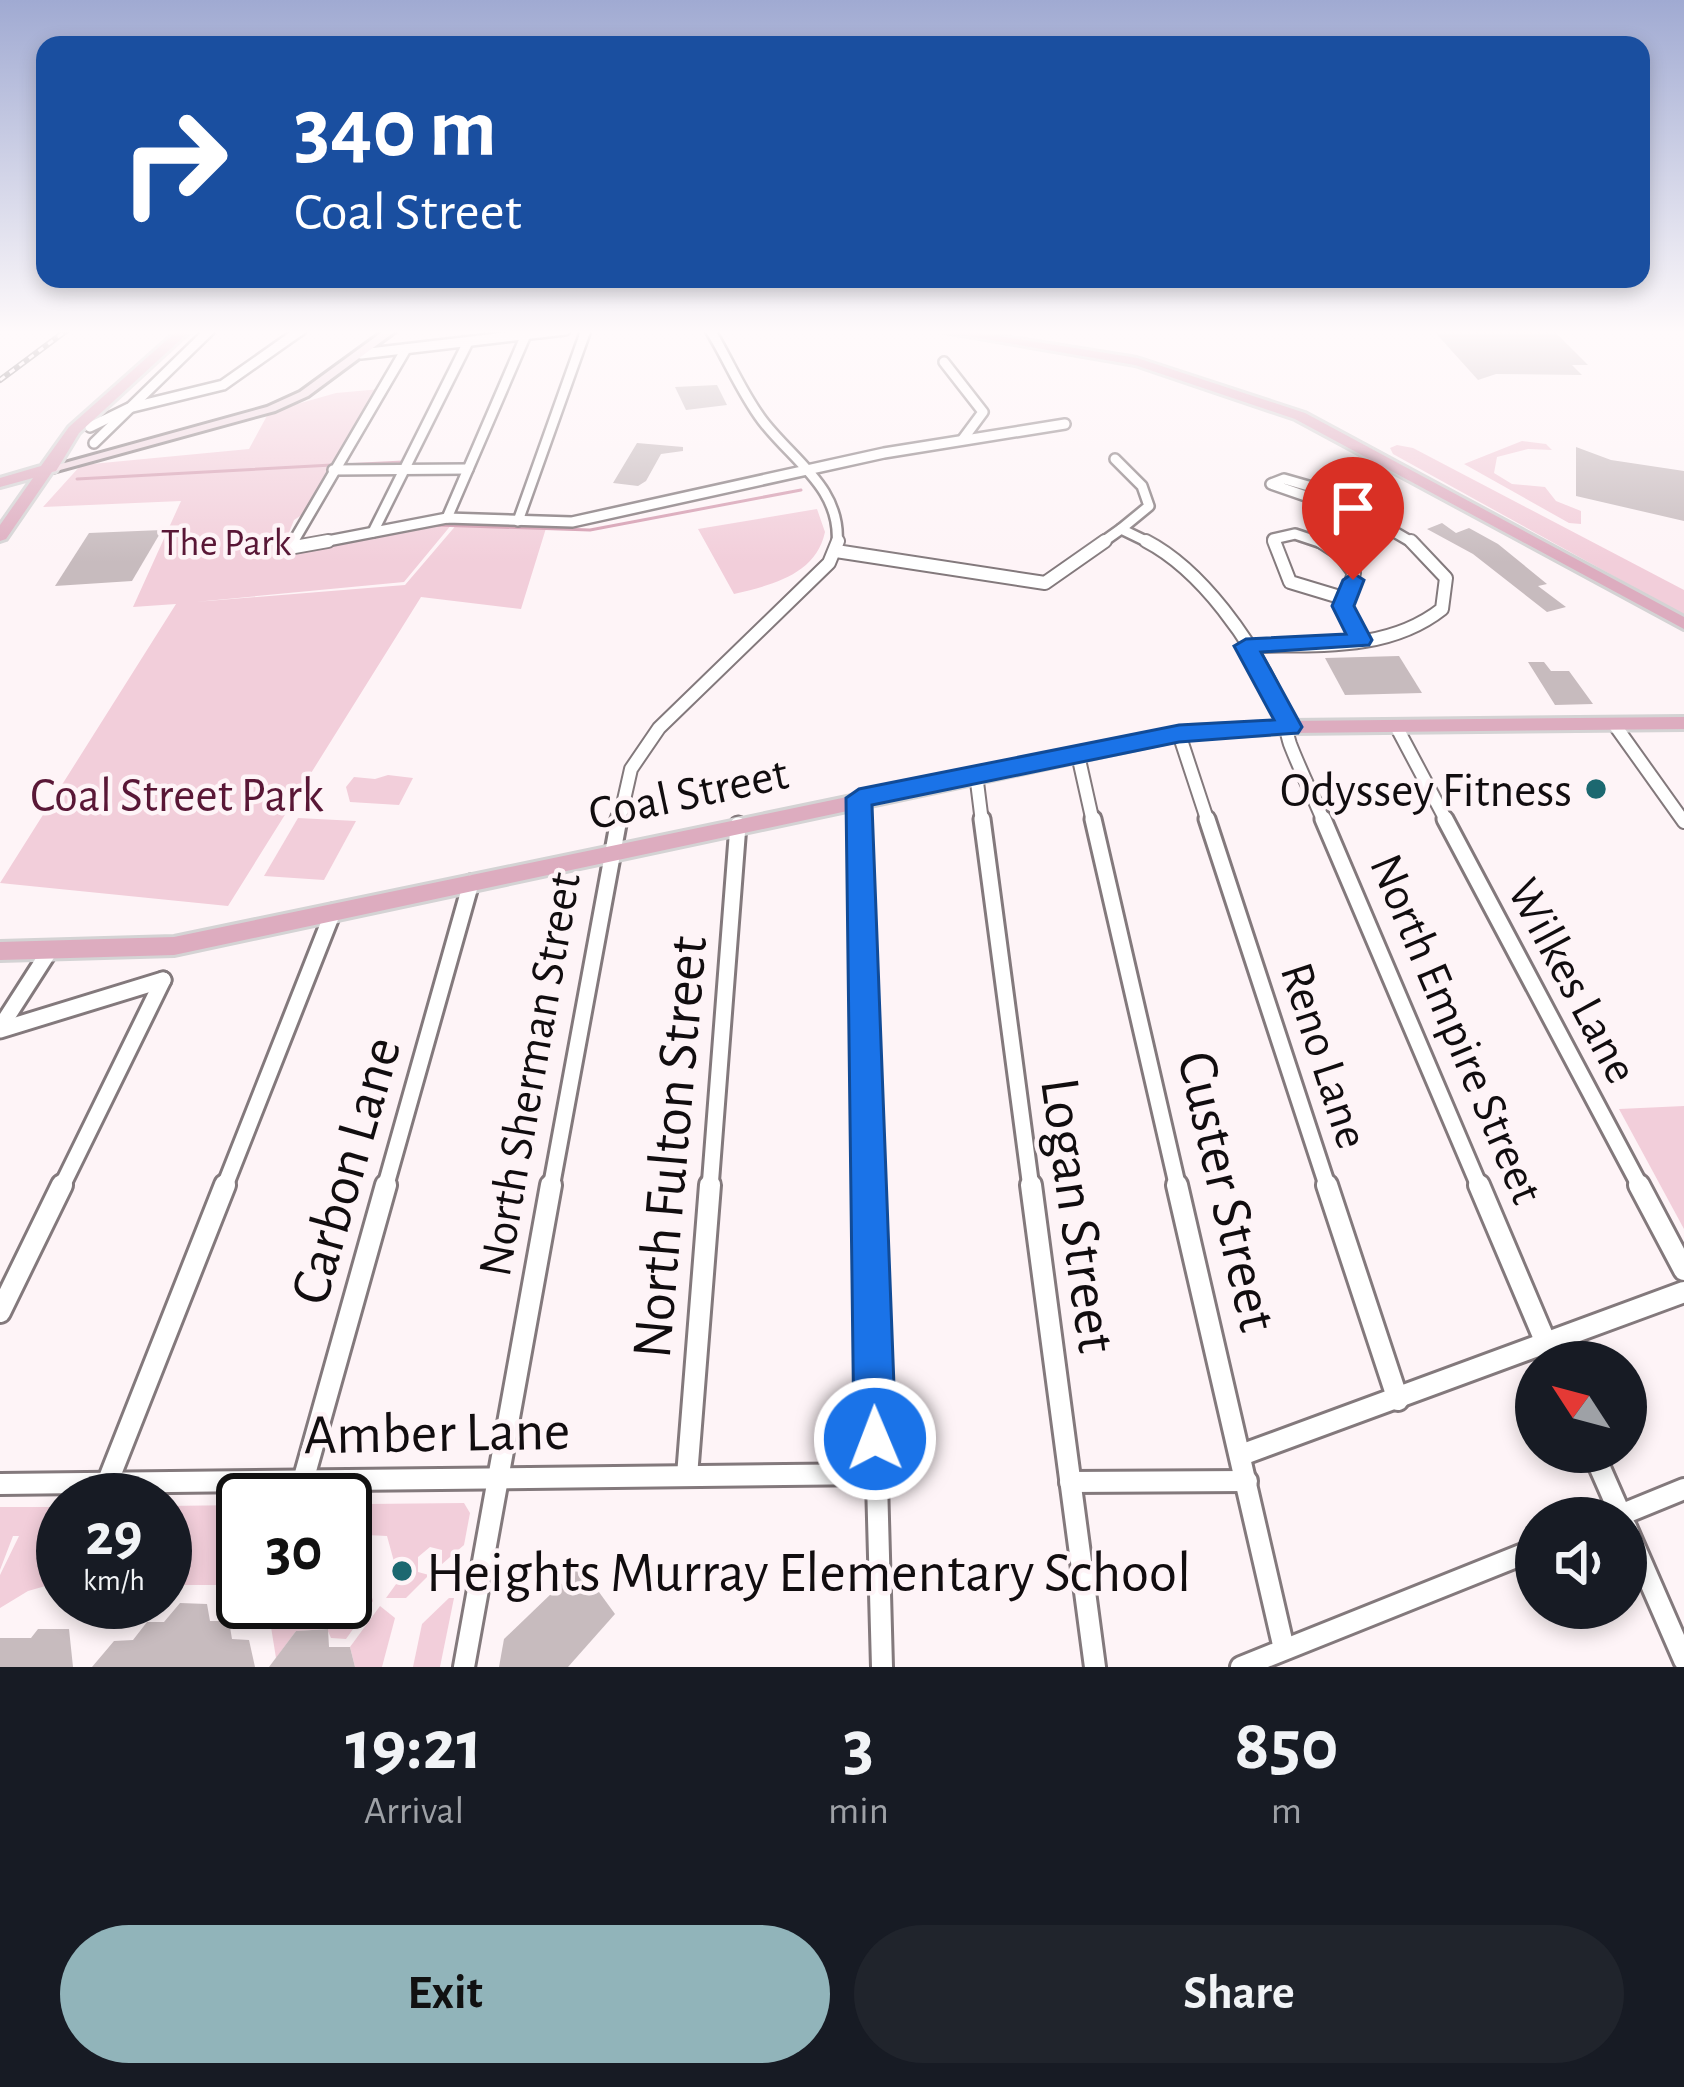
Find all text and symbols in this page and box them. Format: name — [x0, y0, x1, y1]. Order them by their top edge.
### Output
icon: right — [96, 84, 252, 240]
text: 340 m — [294, 88, 497, 172]
text: Coal Street — [294, 186, 522, 240]
pin — [1302, 457, 1404, 580]
icon: arrive — [1320, 475, 1386, 541]
park label: The Park — [161, 524, 292, 563]
street label: Coal Street — [585, 750, 793, 839]
place label: Odyssey Fitness — [1280, 768, 1572, 816]
park label: Coal Street Park — [30, 773, 324, 821]
marker: Odyssey Fitness — [1583, 776, 1609, 802]
street label: North Empire Street — [1360, 848, 1550, 1211]
street label: North Sherman Street — [472, 869, 590, 1280]
street label: Wilkes Lane — [1498, 871, 1645, 1091]
street label: North Fulton Street — [624, 934, 717, 1361]
street label: Reno Lane — [1271, 957, 1376, 1155]
street label: Carbon Lane — [281, 1031, 412, 1311]
street label: Custer Street — [1167, 1046, 1286, 1337]
street label: Logan Street — [1030, 1074, 1125, 1356]
north arrow — [1515, 1341, 1647, 1473]
map controls — [1515, 1341, 1647, 1629]
position arrow — [812, 1376, 938, 1502]
street label: Amber Lane — [303, 1403, 571, 1464]
speed limit sign: 30 — [216, 1473, 372, 1629]
button: sound — [1515, 1497, 1647, 1629]
text: 29 — [85, 1506, 143, 1566]
place label: Heights Murray Elementary School — [426, 1545, 1191, 1602]
marker: Heights Murray Elementary School — [389, 1558, 415, 1584]
text: km/h — [83, 1566, 145, 1596]
text: 19:21 — [346, 1710, 483, 1782]
text: 3 — [843, 1710, 874, 1782]
text: 850 — [1234, 1710, 1338, 1782]
text: Arrival — [364, 1792, 464, 1831]
text: min — [828, 1792, 889, 1831]
text: m — [1271, 1792, 1302, 1831]
button: Exit — [60, 1925, 830, 2063]
button: Share — [854, 1925, 1624, 2063]

